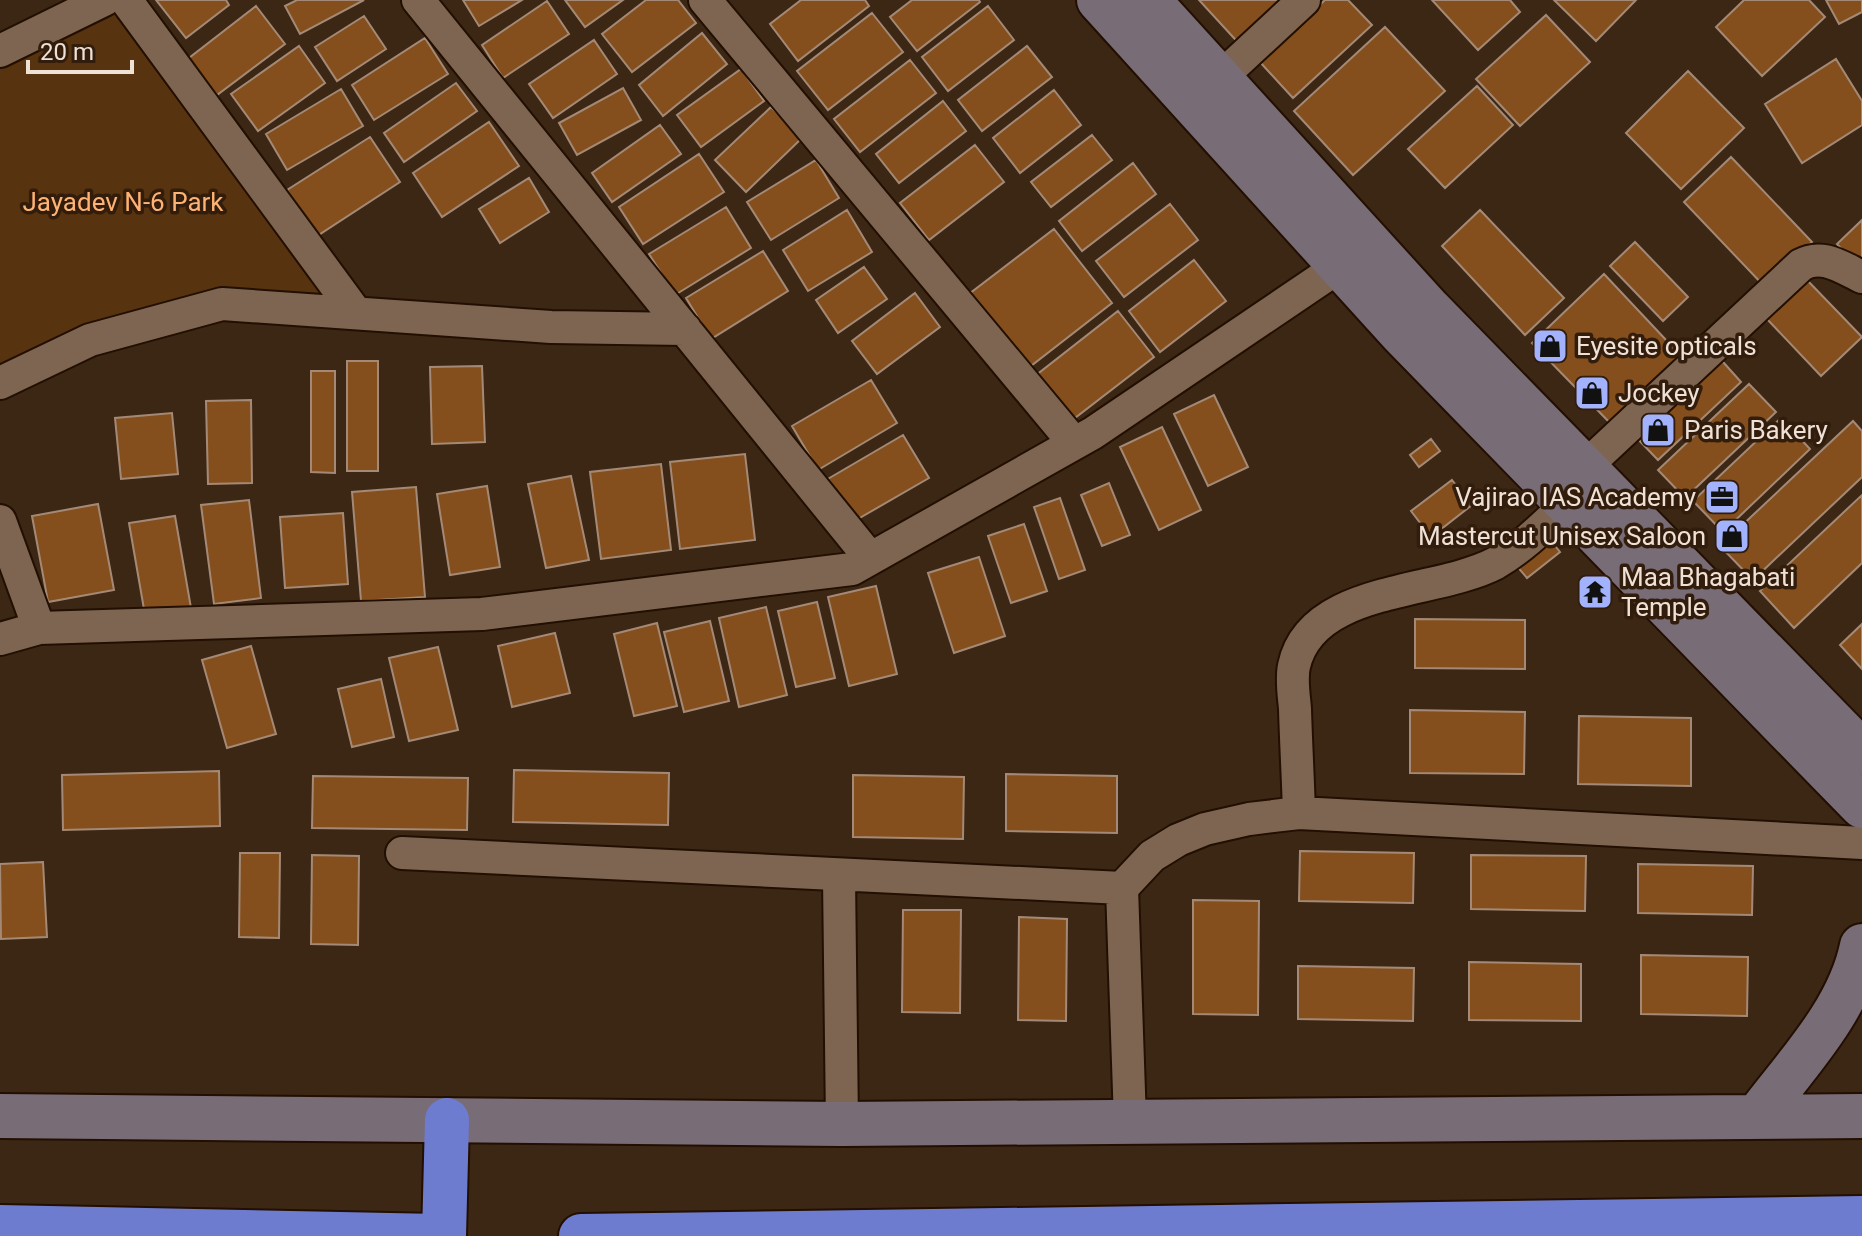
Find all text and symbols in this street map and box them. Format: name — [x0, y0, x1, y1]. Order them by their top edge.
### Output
scale bar — [28, 24, 132, 74]
text: 20 m — [40, 38, 94, 66]
park label: Jayadev N-6 Park — [22, 187, 224, 217]
shop icon: Eyesite opticals — [1531, 327, 1569, 365]
place label: Eyesite opticals — [1576, 331, 1757, 361]
shop icon: Jockey — [1573, 374, 1611, 412]
place label: Jockey — [1618, 378, 1700, 408]
shop icon: Paris Bakery — [1639, 411, 1677, 449]
place label: Paris Bakery — [1684, 415, 1828, 445]
office icon: Vajirao IAS Academy — [1703, 478, 1741, 516]
place label: Vajirao IAS Academy — [1455, 482, 1696, 512]
shop icon: Mastercut Unisex Saloon — [1713, 517, 1751, 555]
place label: Mastercut Unisex Saloon — [1418, 521, 1706, 551]
place label: Maa Bhagabati Temple — [1621, 562, 1795, 622]
temple icon: Maa Bhagabati Temple — [1576, 573, 1614, 611]

